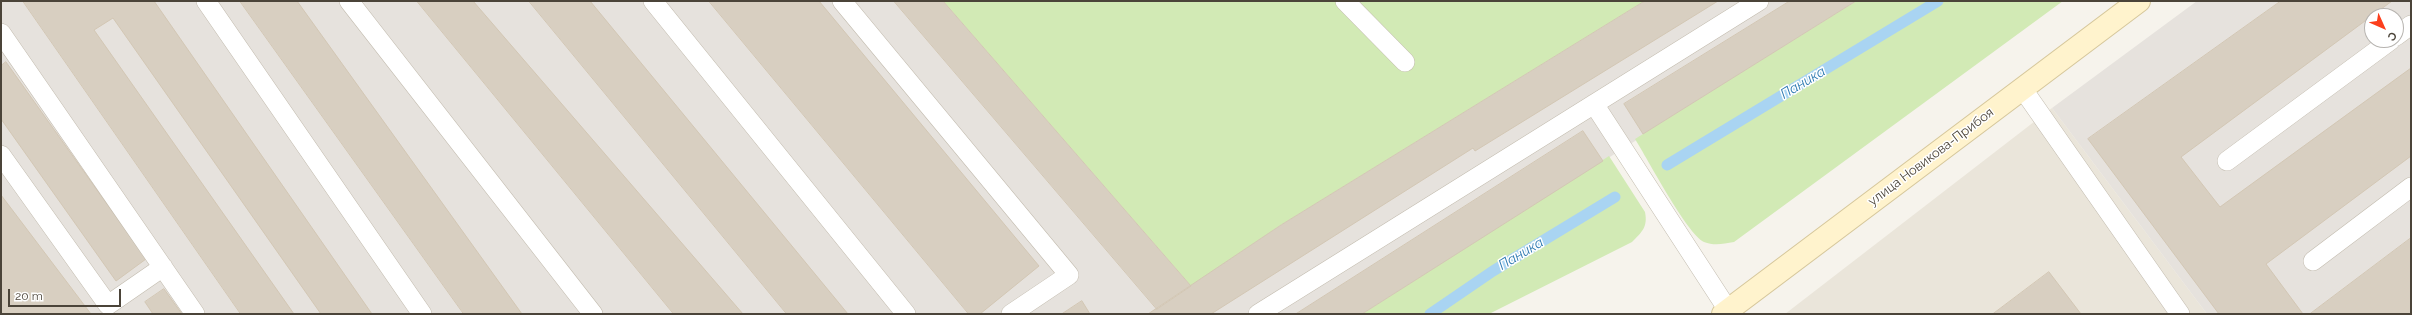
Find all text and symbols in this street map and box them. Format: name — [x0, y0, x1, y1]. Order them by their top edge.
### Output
north arrow — [2364, 8, 2404, 48]
text: С — [2385, 29, 2399, 43]
water label: Паника — [1777, 63, 1829, 103]
street label: улица Новикова-Прибоя — [1865, 105, 1997, 209]
water label: Паника — [1495, 234, 1547, 274]
scale bar — [10, 281, 123, 307]
text: 20 m — [15, 289, 43, 303]

